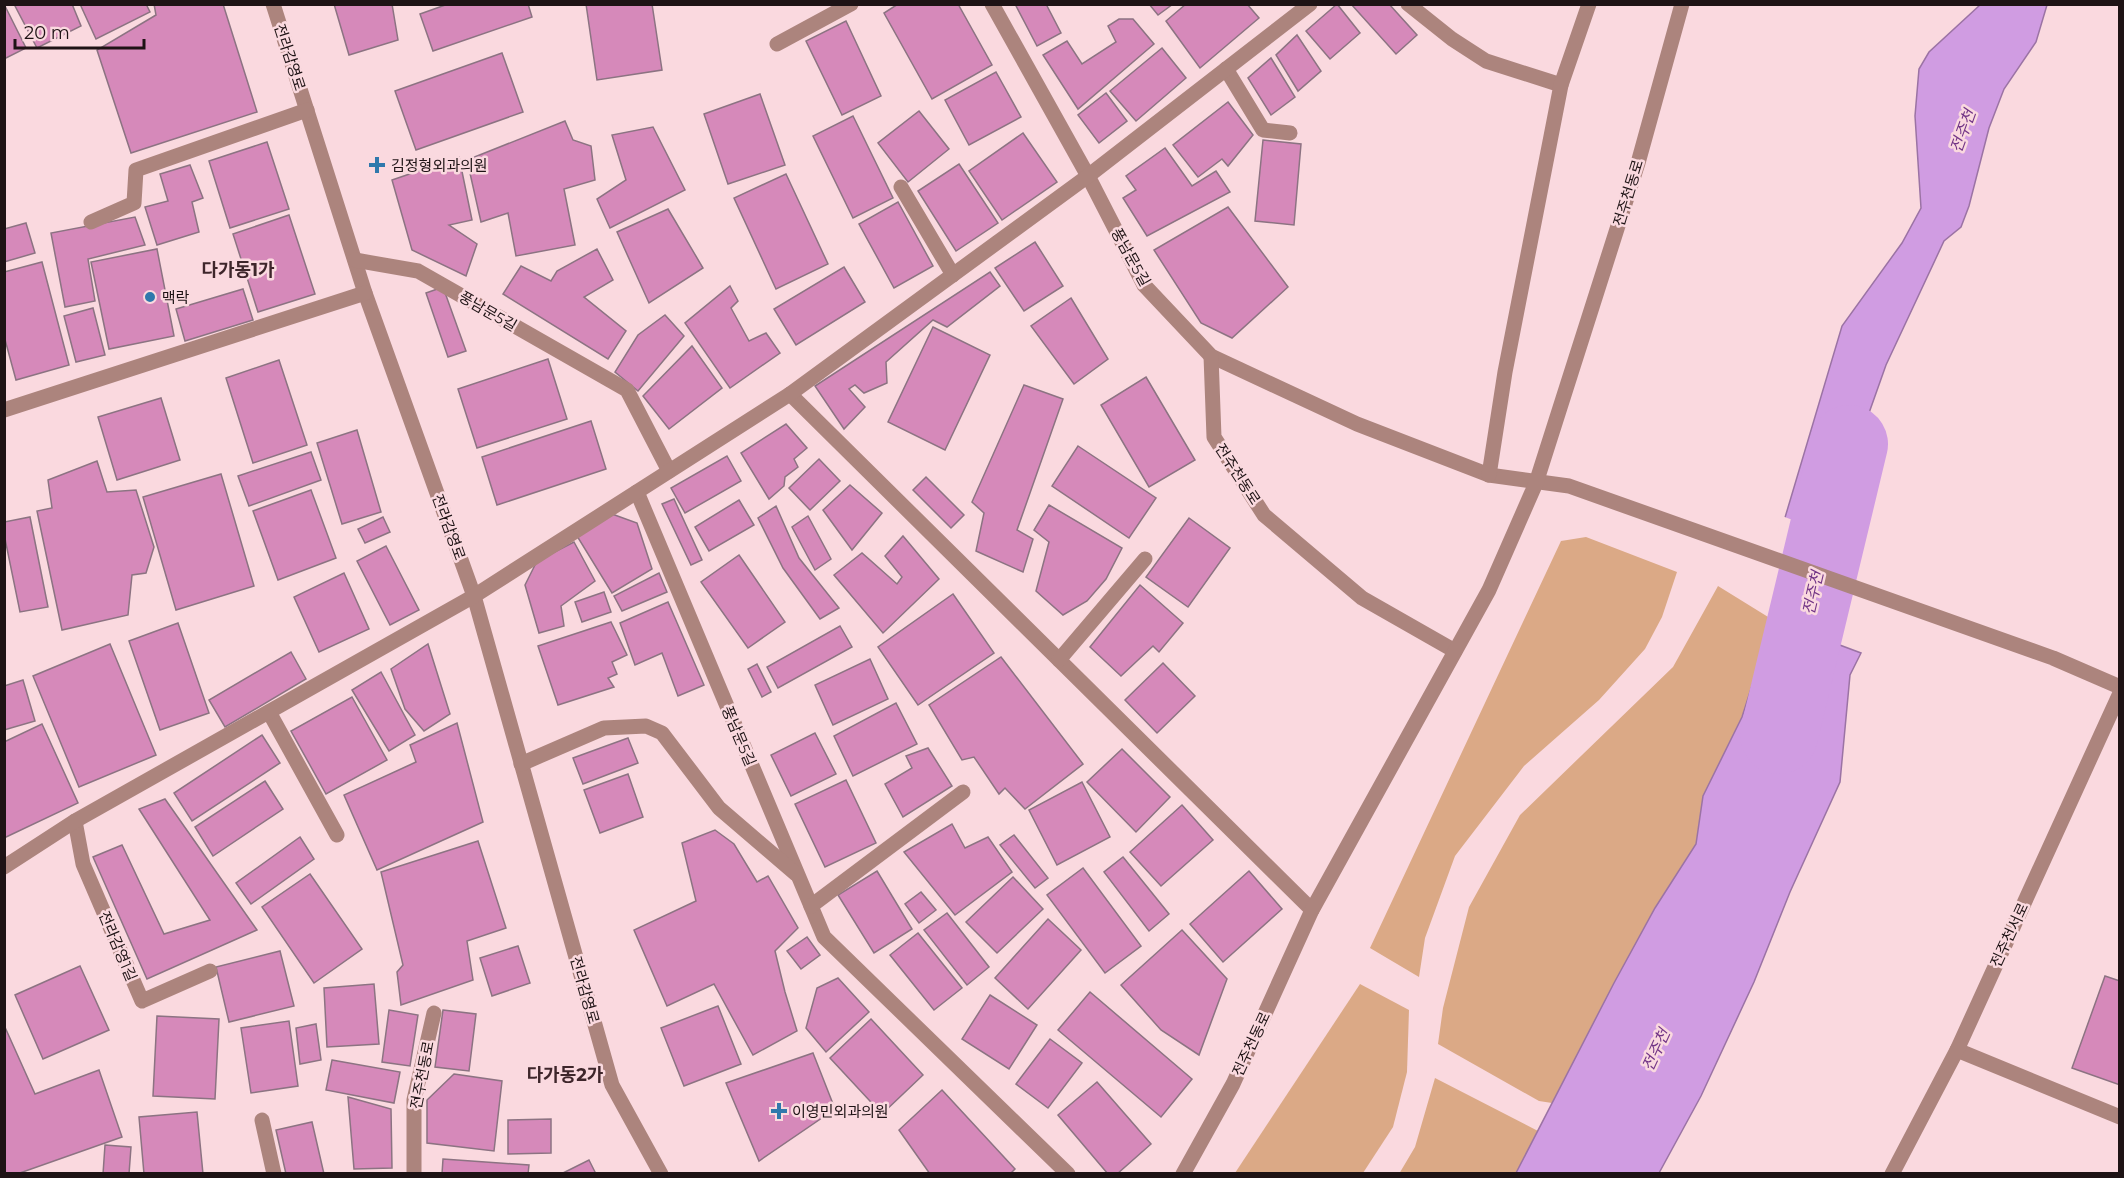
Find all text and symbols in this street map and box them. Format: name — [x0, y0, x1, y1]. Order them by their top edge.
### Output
scale bar — [15, 12, 144, 50]
street label: 전라감영로 — [270, 21, 310, 93]
text: 20 m — [24, 22, 70, 44]
water label: 전주천 — [1947, 105, 1980, 155]
marker: 김정형외과의원 — [368, 156, 386, 174]
place label: 김정형외과의원 — [391, 156, 488, 175]
street label: 전주천동로 — [1609, 157, 1647, 229]
street label: 풍남문5길 — [1107, 225, 1155, 289]
district label: 다가동1가 — [201, 259, 275, 281]
street label: 풍남문5길 — [456, 287, 520, 335]
place label: 맥락 — [162, 288, 190, 307]
marker: 맥락 — [143, 290, 157, 304]
street label: 전주천동로 — [1211, 440, 1265, 508]
street label: 전라감영로 — [428, 491, 470, 563]
water label: 전주천 — [1799, 567, 1828, 617]
street label: 풍남문5길 — [718, 703, 760, 769]
street label: 전주천서로 — [1986, 900, 2032, 970]
street label: 전라감영1길 — [95, 908, 141, 984]
street label: 전라감영로 — [566, 954, 604, 1026]
street label: 전주천동로 — [1228, 1009, 1274, 1079]
water label: 전주천 — [1638, 1024, 1675, 1074]
street label: 전주천동로 — [406, 1039, 438, 1111]
district label: 다가동2가 — [527, 1064, 604, 1086]
marker: 이영민외과의원 — [770, 1102, 788, 1120]
place label: 이영민외과의원 — [792, 1102, 889, 1121]

